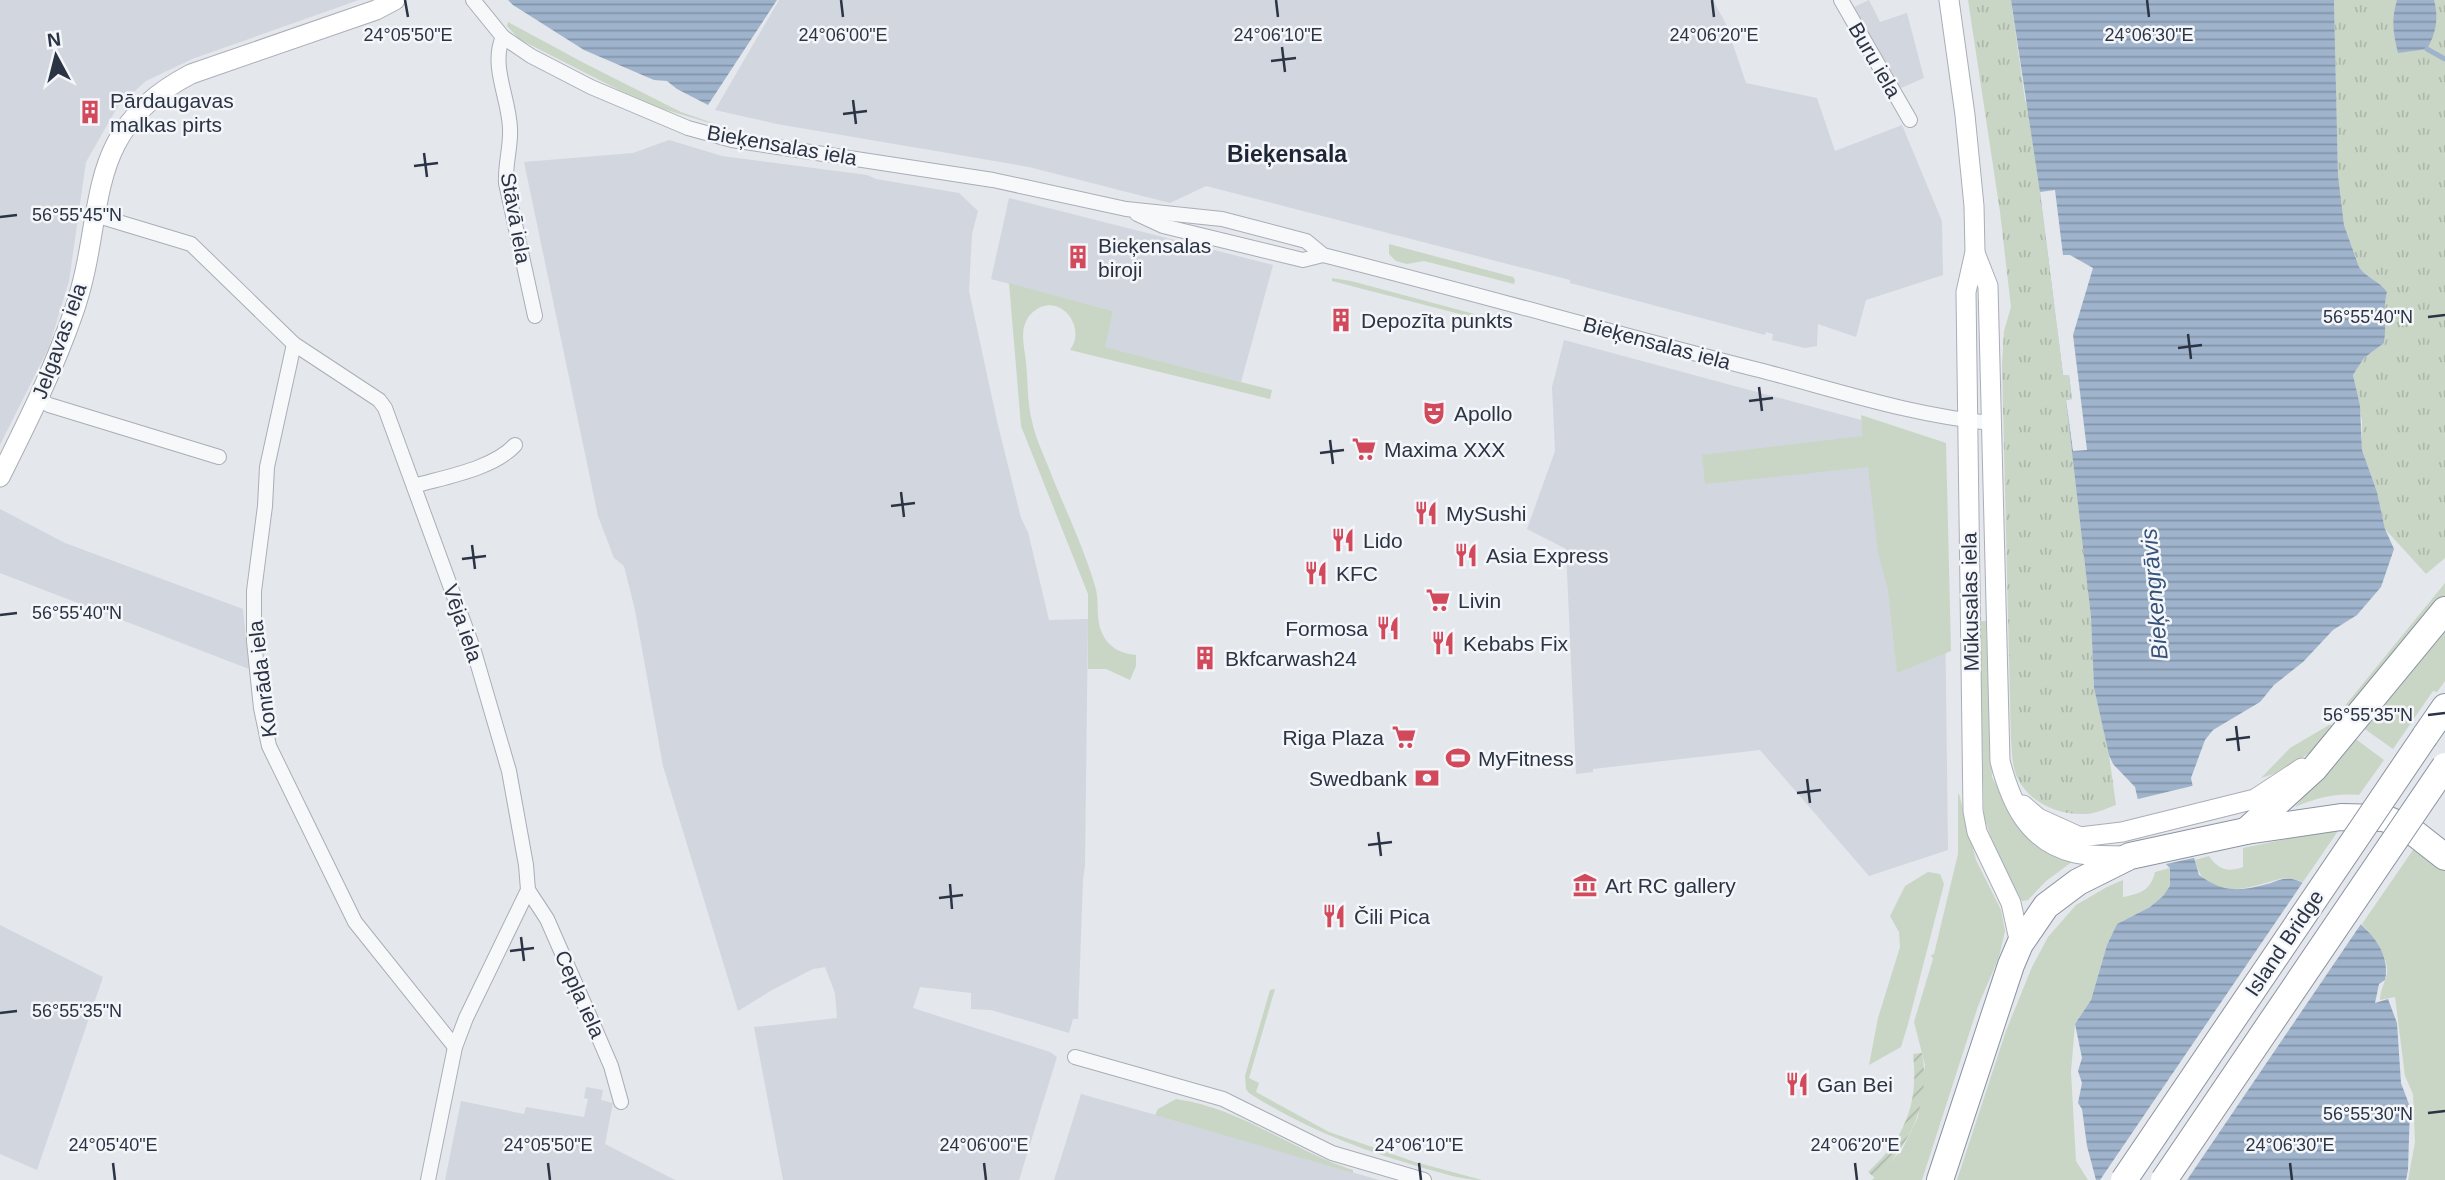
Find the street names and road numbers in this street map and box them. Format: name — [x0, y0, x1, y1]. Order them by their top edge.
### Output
street label: Buru iela — [1844, 18, 1906, 102]
street label: Bieķensalas iela — [705, 120, 859, 170]
street label: Stāvā iela — [497, 171, 535, 266]
street label: Jelgavas iela — [27, 280, 91, 402]
street label: Bieķensalas iela — [1581, 312, 1734, 374]
street label: Mūkusalas iela — [1957, 532, 1983, 672]
street label: Vēja iela — [439, 581, 487, 665]
street label: Konrāda iela — [243, 619, 281, 739]
street label: Island Bridge — [2240, 886, 2328, 1000]
street label: Cepļa iela — [550, 947, 610, 1042]

